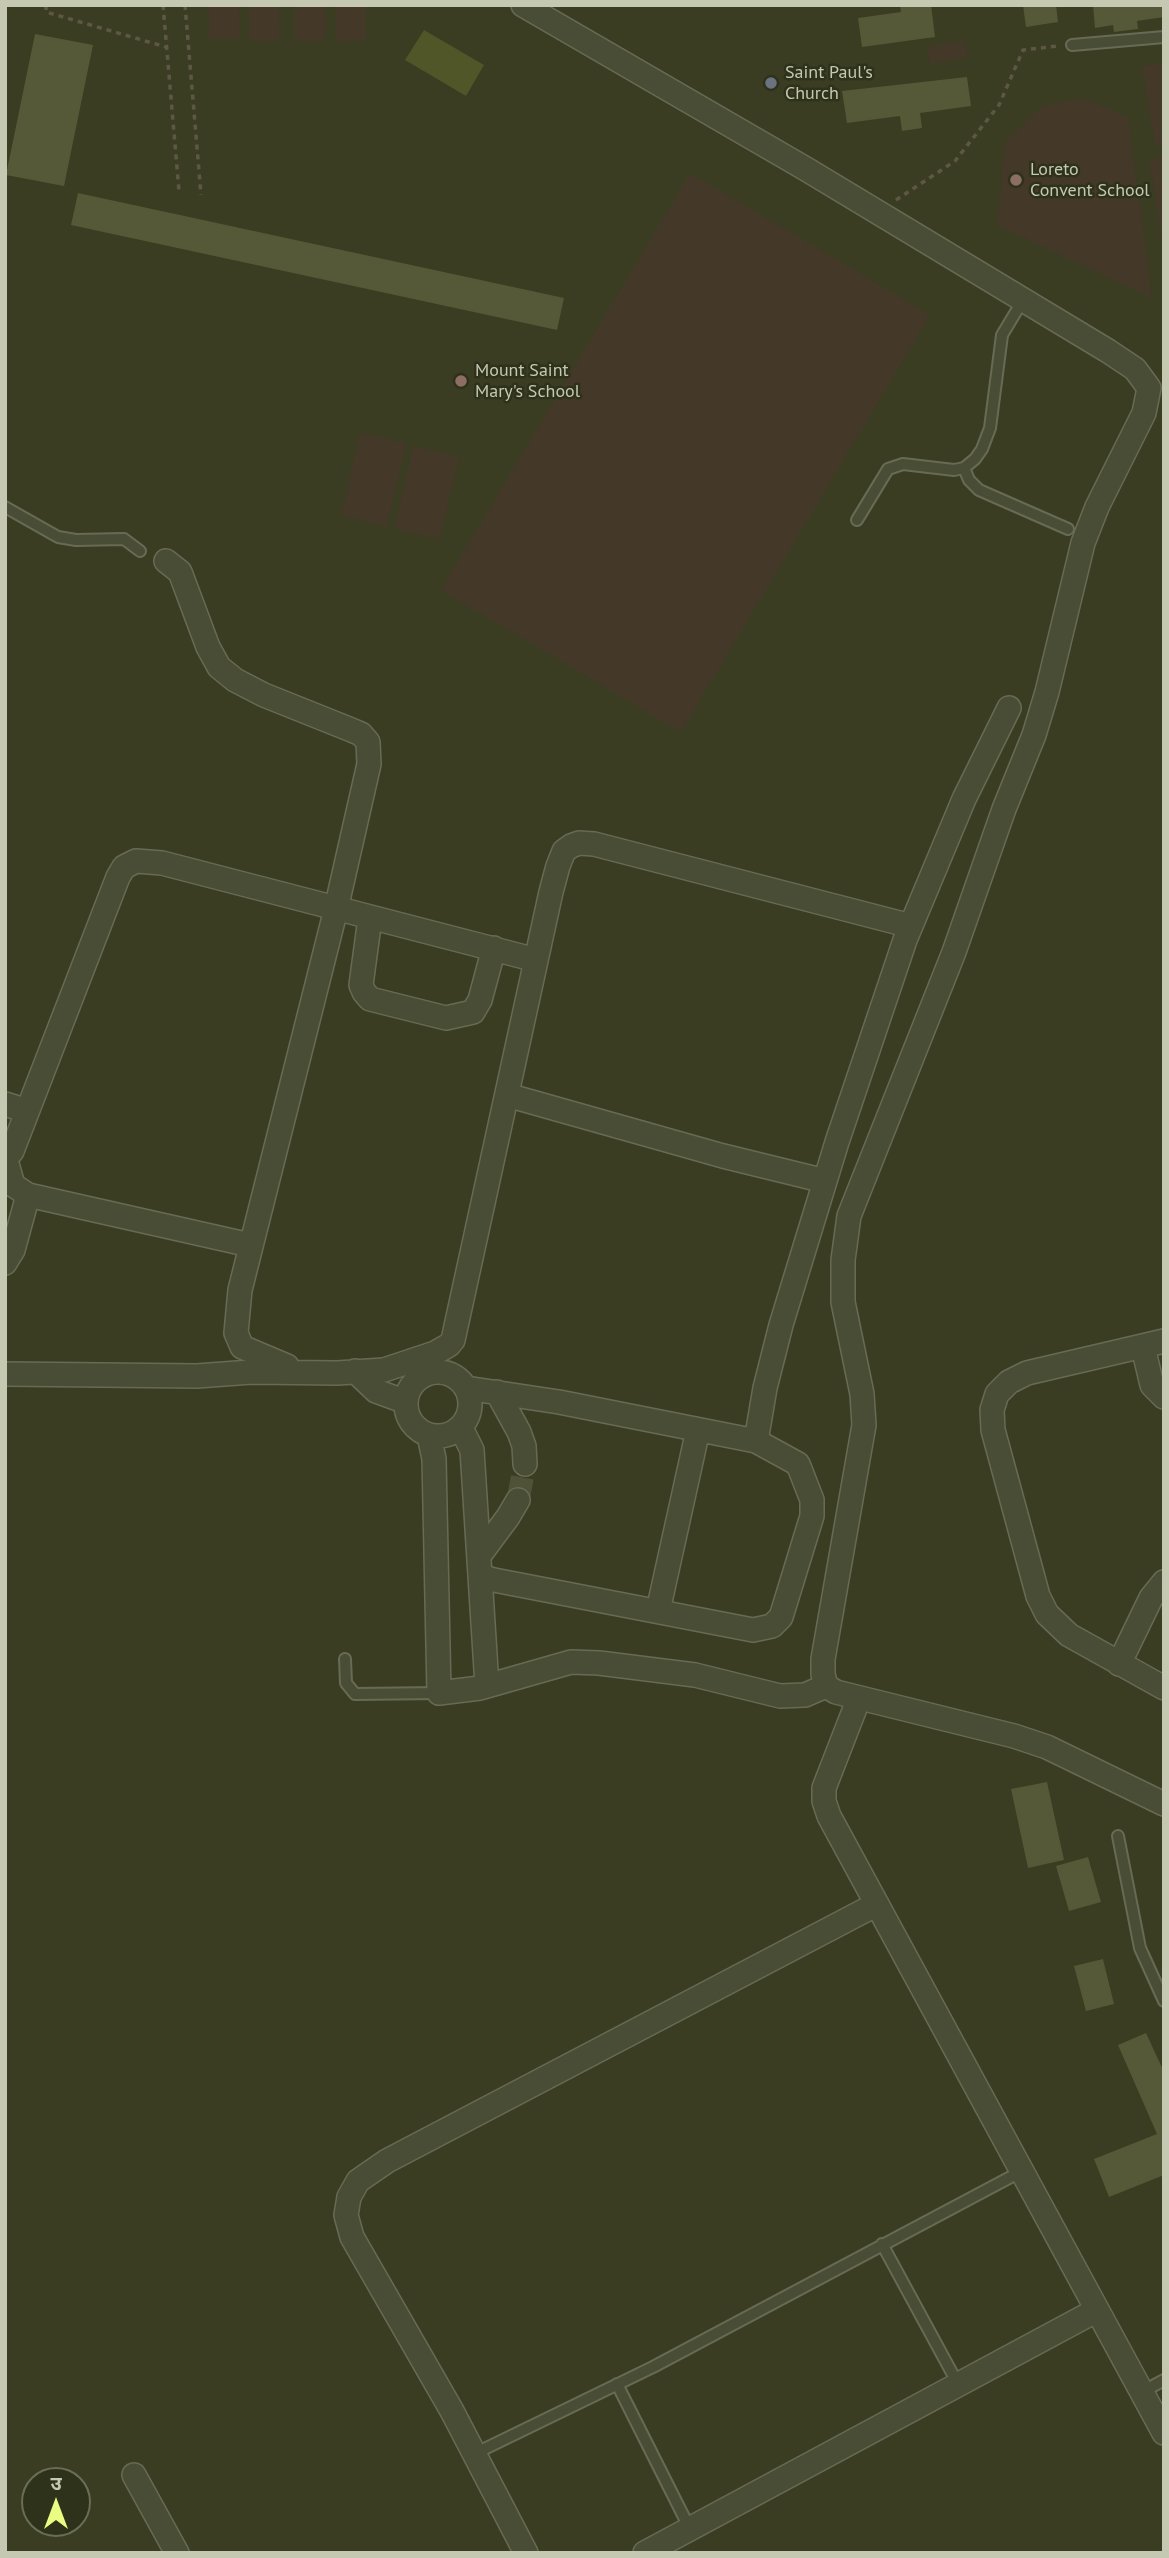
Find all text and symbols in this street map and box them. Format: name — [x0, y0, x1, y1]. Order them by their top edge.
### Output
place label: Saint Paul's Church — [785, 62, 873, 104]
marker: Saint Paul's Church — [763, 75, 779, 91]
place label: Loreto Convent School — [1030, 159, 1150, 202]
marker: Loreto Convent School — [1008, 172, 1024, 188]
place label: Mount Saint Mary's School — [475, 360, 580, 402]
marker: Mount Saint Mary's School — [453, 373, 469, 389]
north arrow — [21, 2467, 91, 2537]
text: उ — [50, 2471, 62, 2495]

